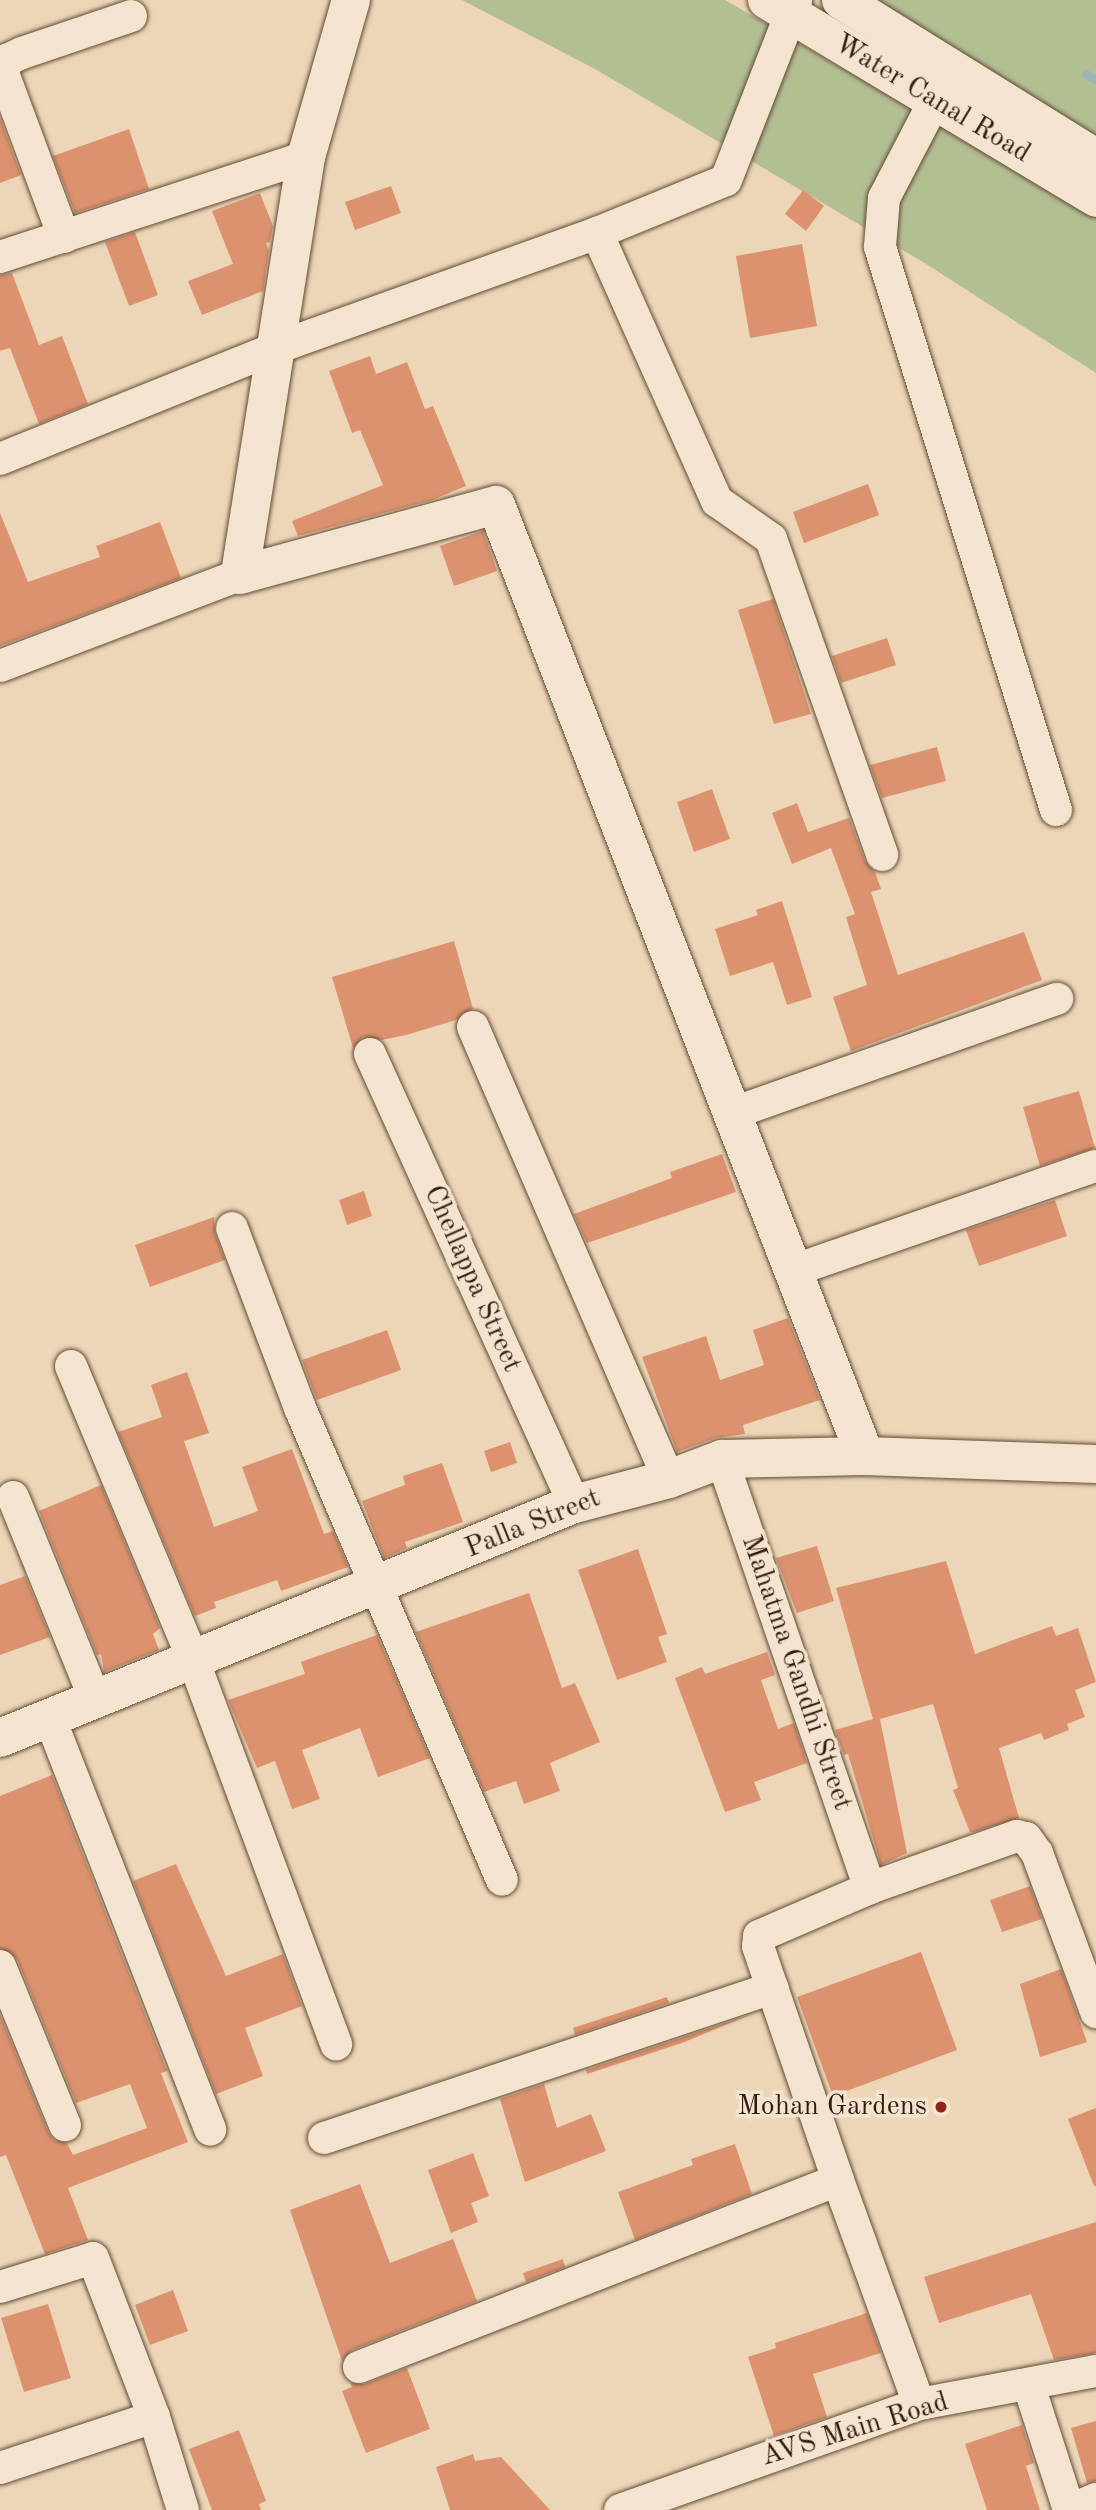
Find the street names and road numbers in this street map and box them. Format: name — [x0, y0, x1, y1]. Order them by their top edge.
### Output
street label: Water Canal Road — [828, 27, 1036, 171]
street label: Chellappa Street — [416, 1180, 528, 1378]
street label: Palla Street — [461, 1482, 605, 1566]
street label: Mahatma Gandhi Street — [733, 1531, 859, 1815]
street label: AVS Main Road — [757, 2386, 953, 2474]

